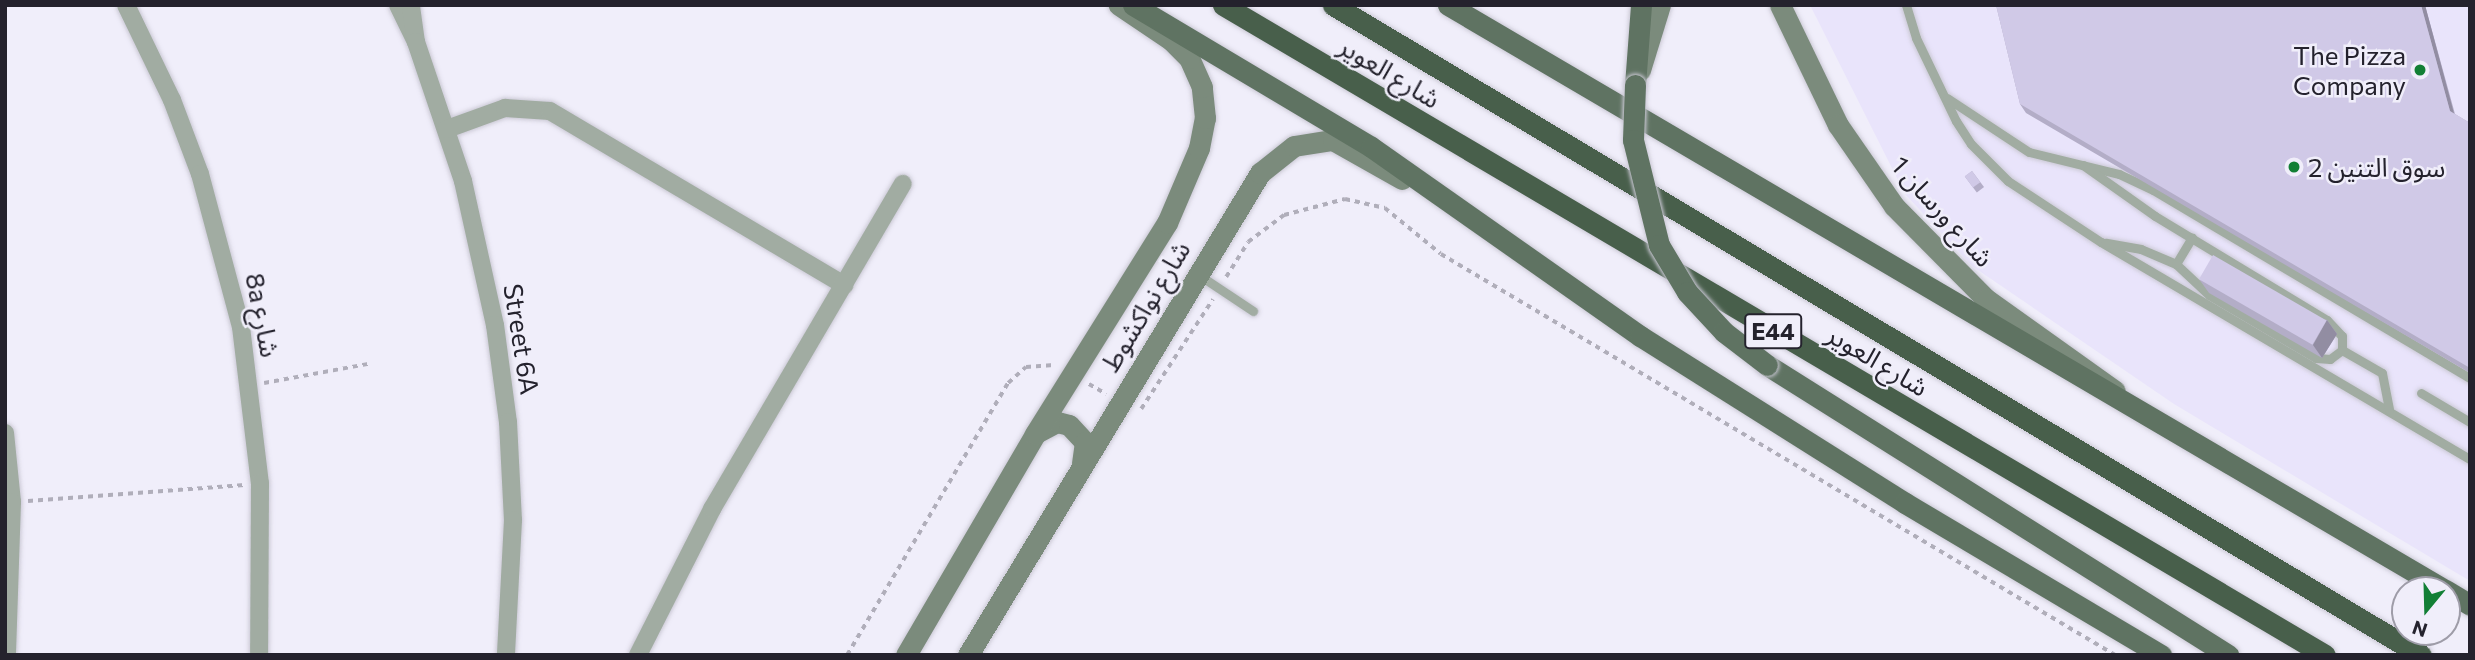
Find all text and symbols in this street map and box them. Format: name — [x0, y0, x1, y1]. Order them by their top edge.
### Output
street label: شارع العوير — [1334, 30, 1446, 114]
place label: The Pizza Company — [2293, 39, 2406, 100]
marker: The Pizza Company — [2412, 62, 2428, 78]
street label: شارع ورسان 1 — [1885, 149, 2001, 273]
place label: سوق التنين 2 — [2308, 151, 2445, 183]
marker: سوق التنين 2 — [2286, 159, 2302, 175]
street label: شارع نواكشوط — [1094, 235, 1196, 377]
street label: 8a شارع — [240, 270, 286, 360]
street label: Street 6A — [498, 281, 546, 397]
road number: E44 — [1743, 310, 1803, 352]
street label: شارع العوير — [1822, 318, 1934, 402]
north arrow — [2391, 576, 2461, 646]
text: N — [2409, 616, 2430, 643]

